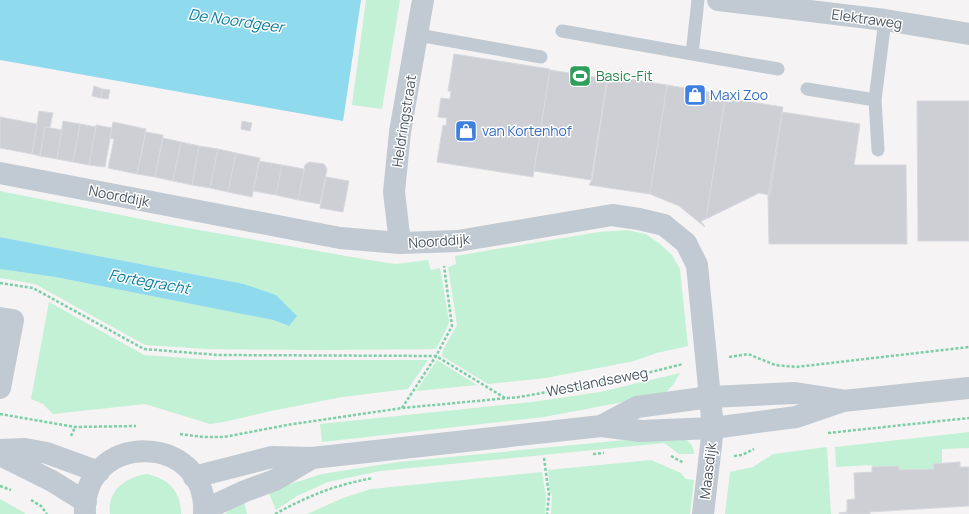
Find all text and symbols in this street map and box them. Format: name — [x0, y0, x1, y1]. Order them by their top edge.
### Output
water label: De Noordgeer — [187, 3, 288, 38]
street label: Elektraweg — [831, 4, 904, 33]
sports icon: Basic-Fit — [567, 63, 593, 89]
place label: Basic-Fit — [596, 66, 653, 85]
street label: Heldringstraat — [387, 73, 420, 168]
shop icon: Maxi Zoo — [682, 82, 708, 108]
place label: Maxi Zoo — [710, 85, 768, 104]
shop icon: van Kortenhof — [453, 118, 479, 144]
place label: van Kortenhof — [482, 121, 572, 140]
street label: Noorddijk — [87, 180, 152, 211]
street label: Noorddijk — [408, 229, 471, 252]
water label: Fortegracht — [107, 264, 193, 299]
street label: Westlandseweg — [544, 362, 649, 401]
street label: Maasdijk — [695, 441, 721, 500]

